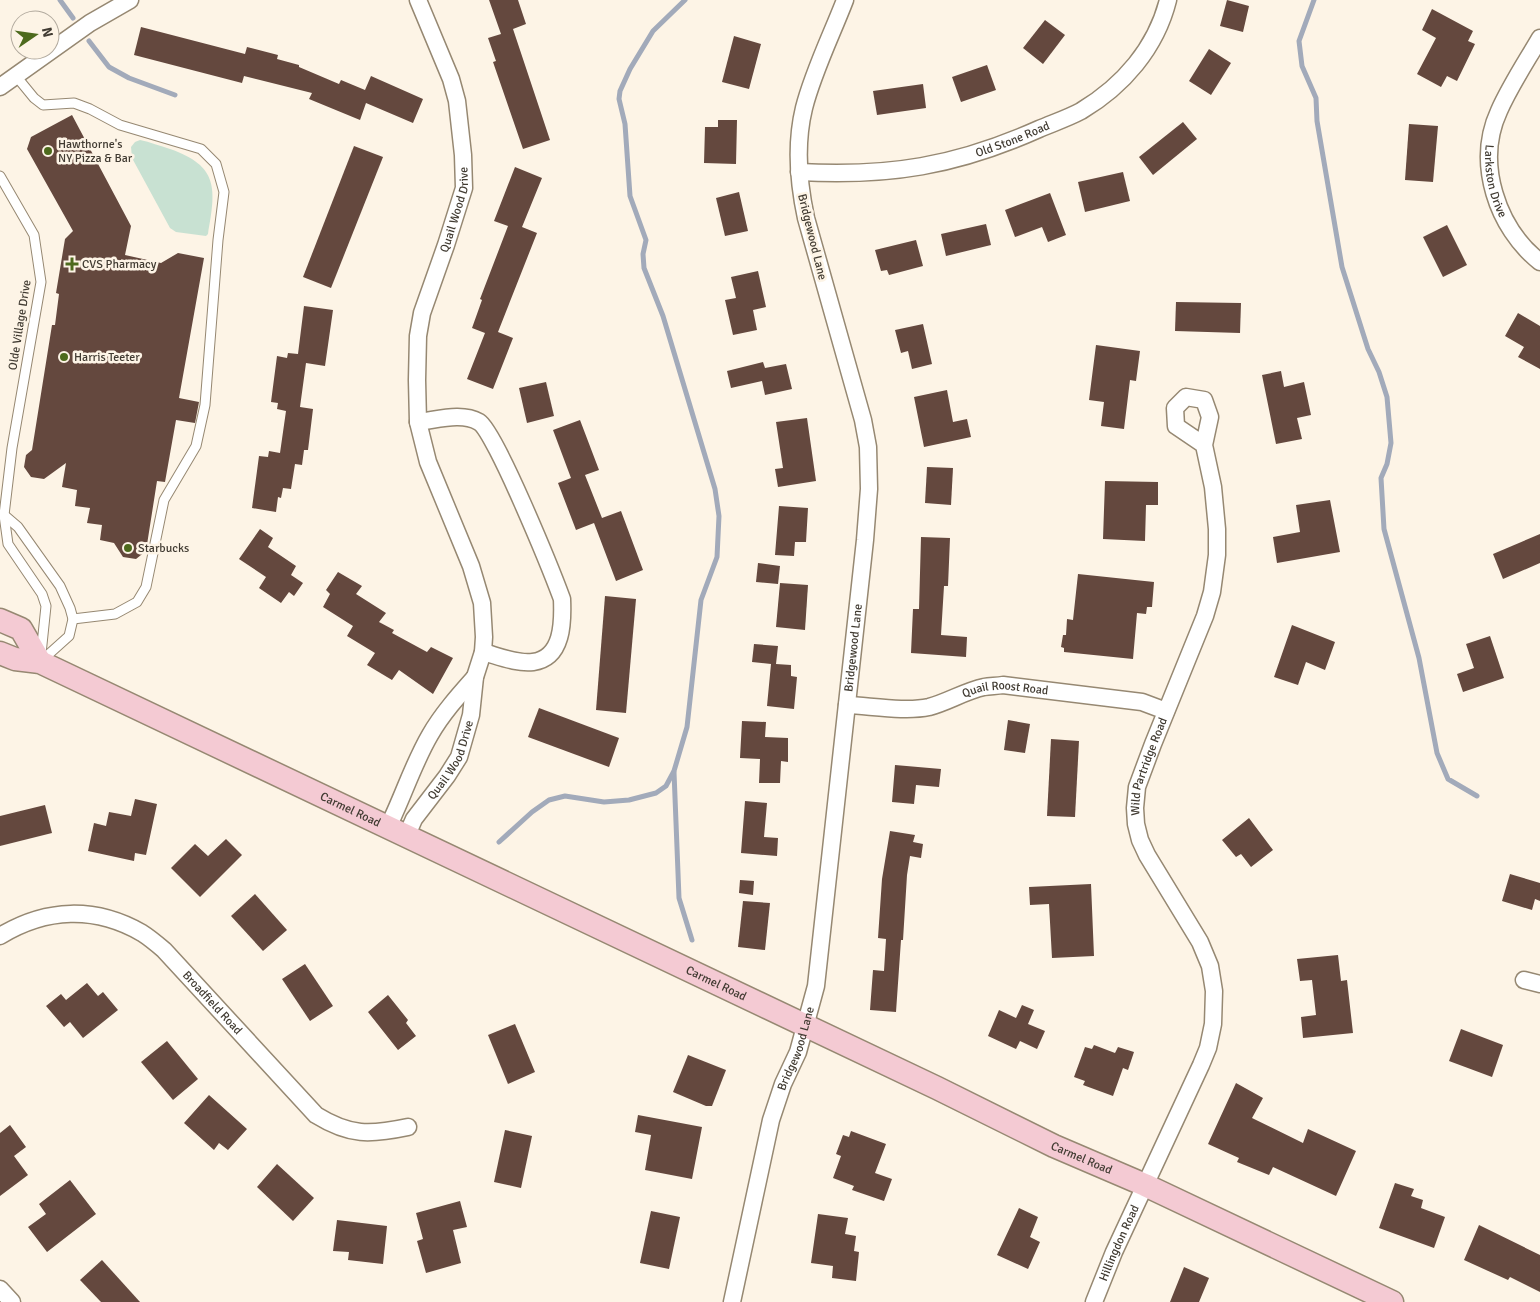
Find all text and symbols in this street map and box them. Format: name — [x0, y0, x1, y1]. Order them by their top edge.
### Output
north arrow — [10, 10, 60, 60]
text: N — [38, 26, 57, 39]
street label: Old Stone Road — [974, 118, 1052, 160]
place label: Hawthorne's NY Pizza & Bar — [58, 137, 133, 166]
street label: Larkston Drive — [1482, 144, 1510, 220]
marker: Hawthorne's NY Pizza & Bar — [42, 145, 54, 157]
street label: Quail Wood Drive — [437, 167, 472, 254]
street label: Bridgewood Lane — [794, 192, 830, 282]
place label: CVS Pharmacy — [82, 257, 157, 272]
marker: CVS Pharmacy — [66, 258, 78, 270]
street label: Olde Village Drive — [5, 279, 35, 371]
place label: Harris Teeter — [74, 350, 140, 365]
marker: Harris Teeter — [58, 351, 70, 363]
place label: Starbucks — [138, 541, 189, 556]
marker: Starbucks — [122, 542, 134, 554]
street label: Bridgewood Lane — [841, 603, 865, 693]
street label: Quail Roost Road — [960, 677, 1049, 701]
street label: Wild Partridge Road — [1127, 715, 1170, 816]
street label: Quail Wood Drive — [424, 719, 477, 803]
street label: Carmel Road — [318, 789, 383, 830]
street label: Carmel Road — [684, 962, 749, 1004]
street label: Broadfield Road — [179, 968, 246, 1038]
street label: Bridgewood Lane — [774, 1005, 818, 1092]
street label: Carmel Road — [1049, 1138, 1115, 1178]
street label: Hillingdon Road — [1096, 1202, 1142, 1283]

